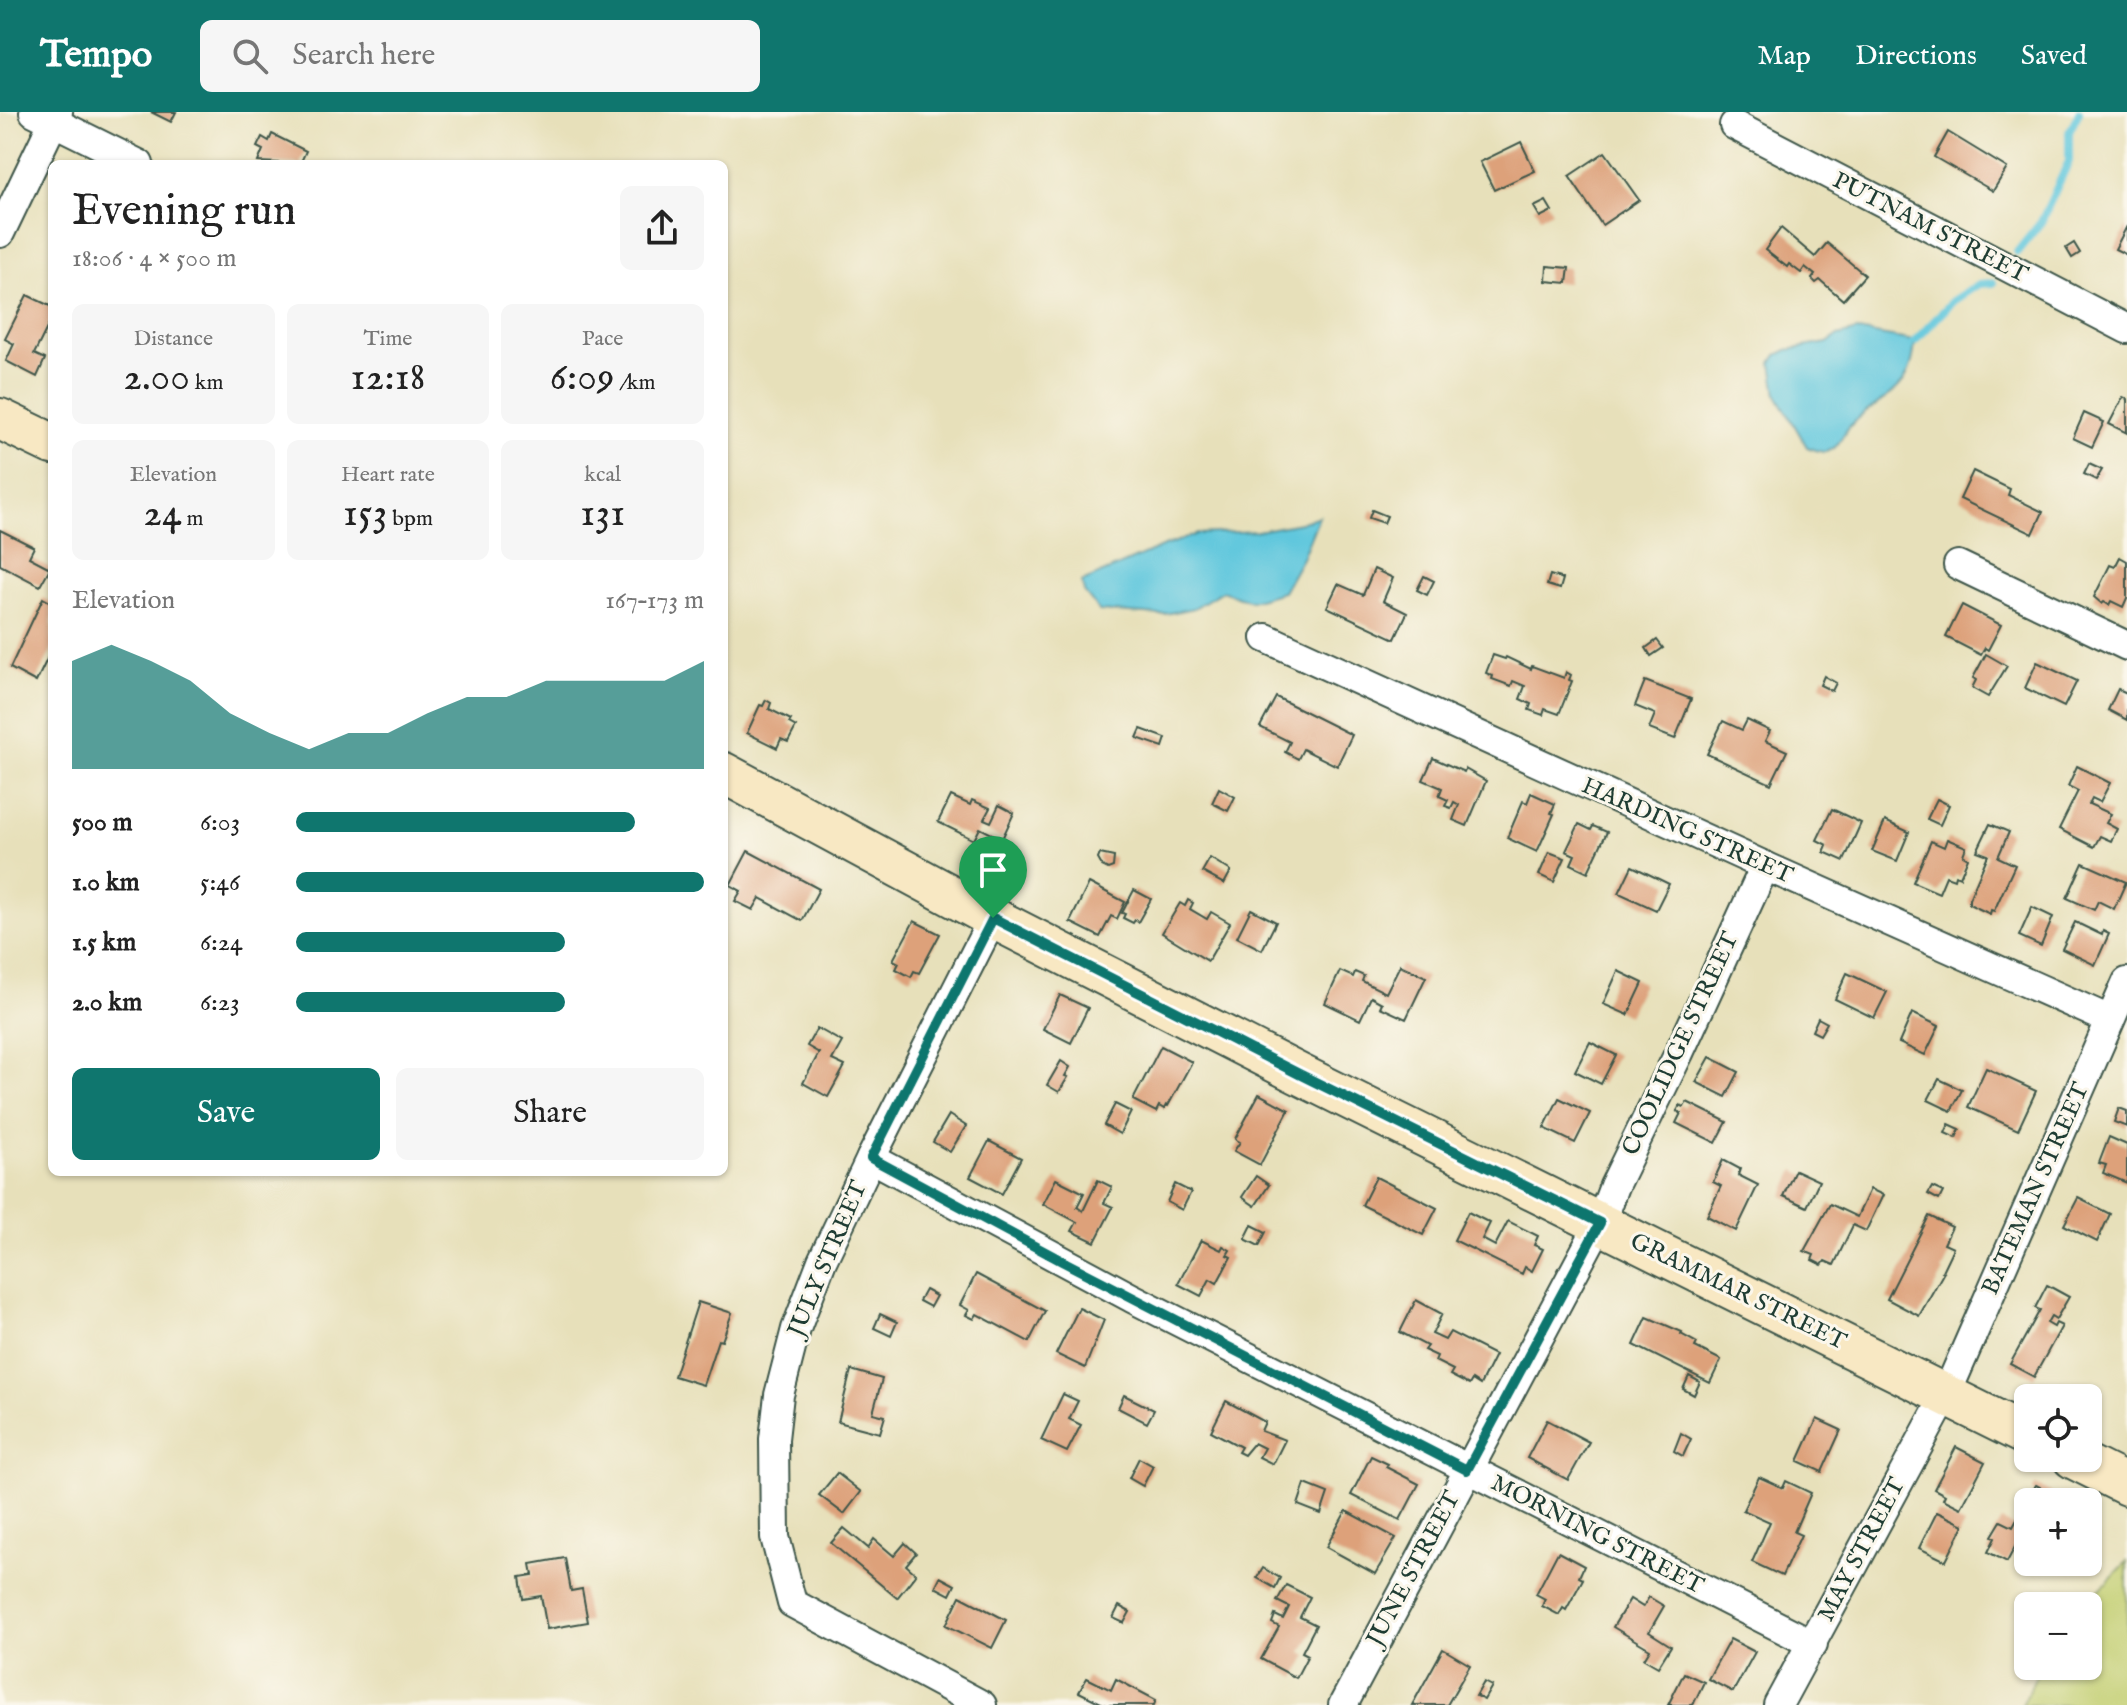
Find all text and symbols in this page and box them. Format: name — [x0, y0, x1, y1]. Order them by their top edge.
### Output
search box — [200, 20, 760, 92]
text: Tempo — [40, 32, 152, 80]
icon: search — [228, 34, 272, 78]
text: Search here — [292, 37, 435, 75]
text: Map — [1757, 39, 1811, 74]
text: Directions — [1855, 39, 1977, 74]
text: Saved — [2021, 39, 2087, 74]
street label: PUTNAM STREET — [1827, 165, 2033, 291]
text: Evening run — [72, 184, 296, 240]
button: share — [620, 186, 704, 270]
text: 18:06 · 4 × 500 m — [72, 242, 237, 275]
text: Distance — [134, 325, 213, 353]
text: Time — [364, 325, 412, 353]
text: Pace — [582, 325, 623, 353]
text: 2.00 — [123, 353, 190, 404]
text: 12:18 — [351, 353, 425, 404]
text: 6:09 — [550, 353, 614, 404]
text: km — [190, 369, 223, 397]
text: /km — [614, 369, 655, 397]
text: Elevation — [130, 461, 217, 489]
text: Heart rate — [341, 461, 435, 489]
text: kcal — [584, 461, 621, 489]
text: 24 — [143, 489, 182, 540]
text: 153 — [343, 489, 387, 540]
text: 131 — [580, 489, 625, 540]
text: m — [182, 505, 203, 533]
text: bpm — [387, 505, 433, 533]
text: Elevation — [72, 584, 175, 617]
text: 167–173 m — [605, 584, 704, 617]
street label: HARDING STREET — [1577, 771, 1798, 892]
text: 500 m — [72, 806, 133, 839]
text: 6:03 — [200, 806, 240, 839]
pin — [959, 836, 1027, 918]
icon: arrive — [971, 848, 1015, 892]
text: 1.0 km — [72, 866, 140, 899]
text: 5:46 — [200, 866, 240, 899]
text: 1.5 km — [72, 926, 136, 959]
text: 6:24 — [200, 926, 243, 959]
street label: COOLIDGE STREET — [1616, 927, 1747, 1161]
text: 2.0 km — [72, 986, 142, 1019]
text: 6:23 — [200, 986, 240, 1019]
button: Save — [72, 1068, 380, 1160]
button: Share — [396, 1068, 704, 1160]
street label: BATEMAN STREET — [1975, 1078, 2097, 1300]
street label: JULY STREET — [780, 1176, 875, 1345]
street label: GRAMMAR STREET — [1625, 1226, 1852, 1358]
map controls — [2014, 1384, 2102, 1680]
button: locate — [2014, 1384, 2102, 1472]
street label: MORNING STREET — [1485, 1468, 1709, 1602]
street label: MAY STREET — [1811, 1472, 1913, 1627]
street label: JUNE STREET — [1359, 1486, 1468, 1655]
button: + — [2014, 1488, 2102, 1576]
button: − — [2014, 1592, 2102, 1680]

